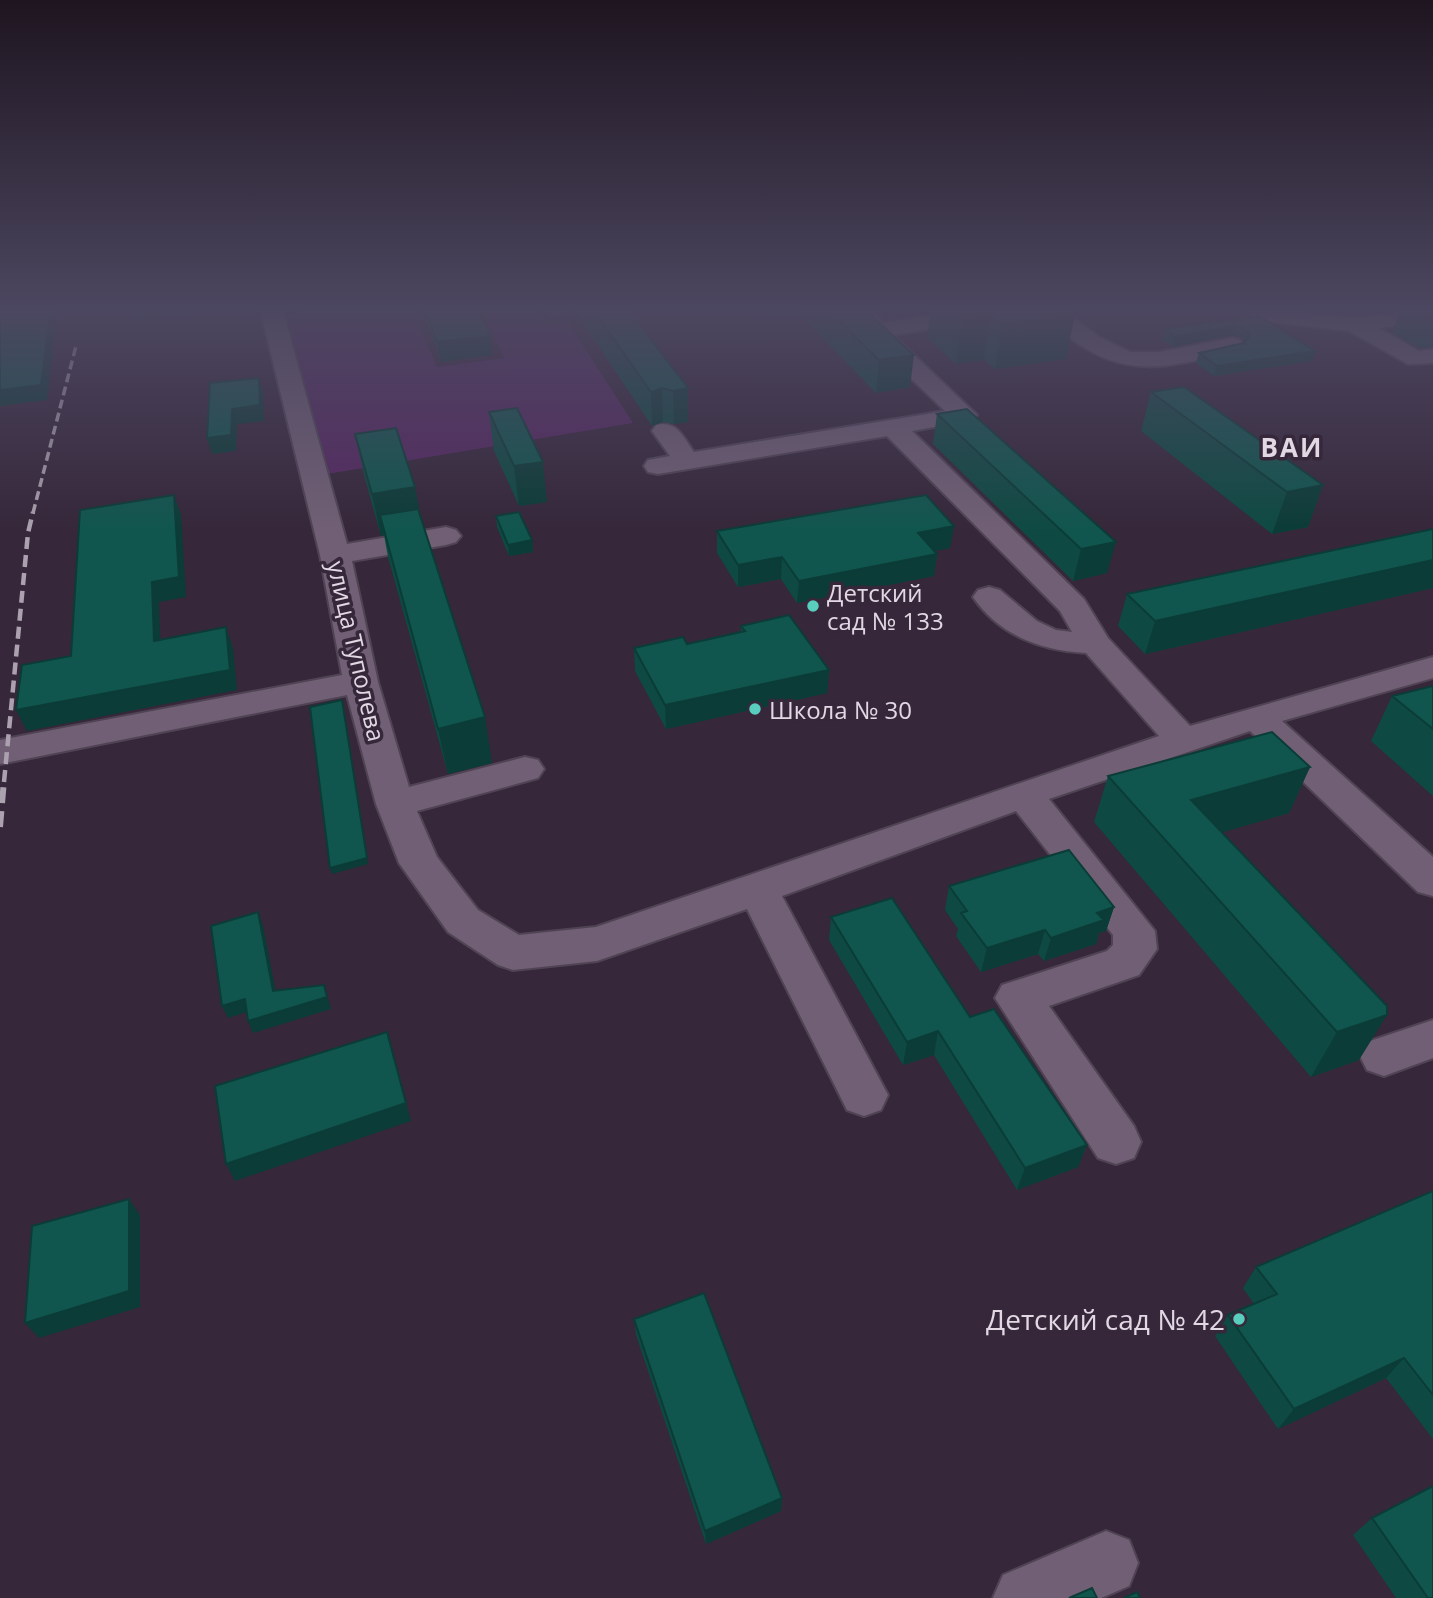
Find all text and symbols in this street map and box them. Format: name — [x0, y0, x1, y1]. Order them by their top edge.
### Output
district label: ВАИ — [1261, 429, 1323, 465]
street label: улица Туполева — [320, 557, 394, 745]
place label: Детский сад № 133 — [827, 576, 944, 637]
marker: Детский сад № 133 — [805, 598, 821, 614]
place label: Школа № 30 — [769, 693, 912, 726]
marker: Школа № 30 — [747, 701, 763, 717]
place label: Детский сад № 42 — [986, 1300, 1225, 1338]
marker: Детский сад № 42 — [1231, 1311, 1247, 1327]

